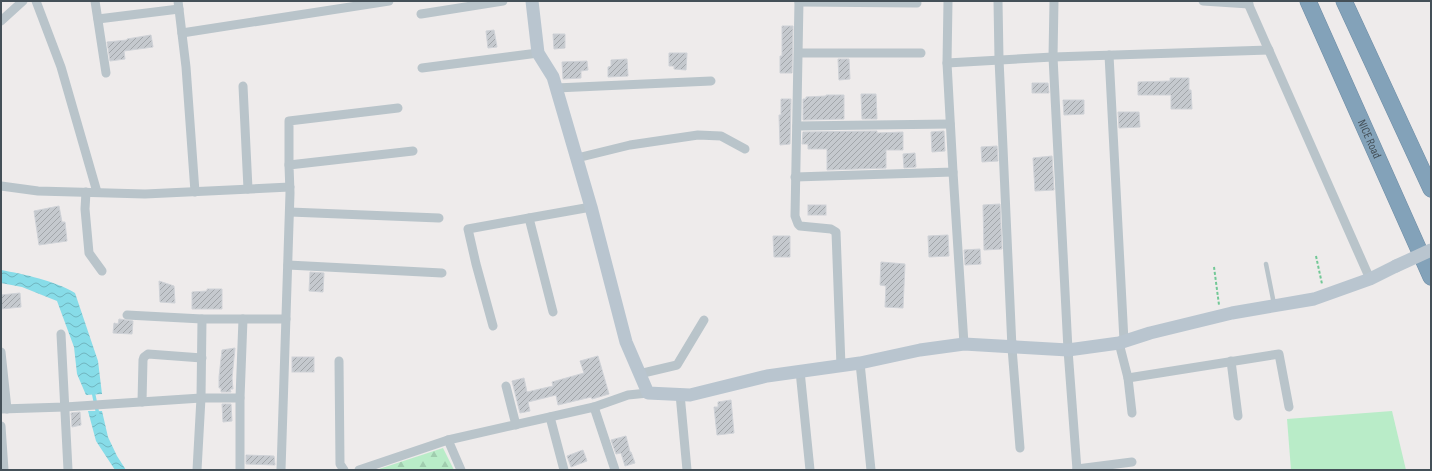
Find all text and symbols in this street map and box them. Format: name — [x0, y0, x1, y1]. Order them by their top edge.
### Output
street label: NICE Road — [1354, 117, 1385, 161]

